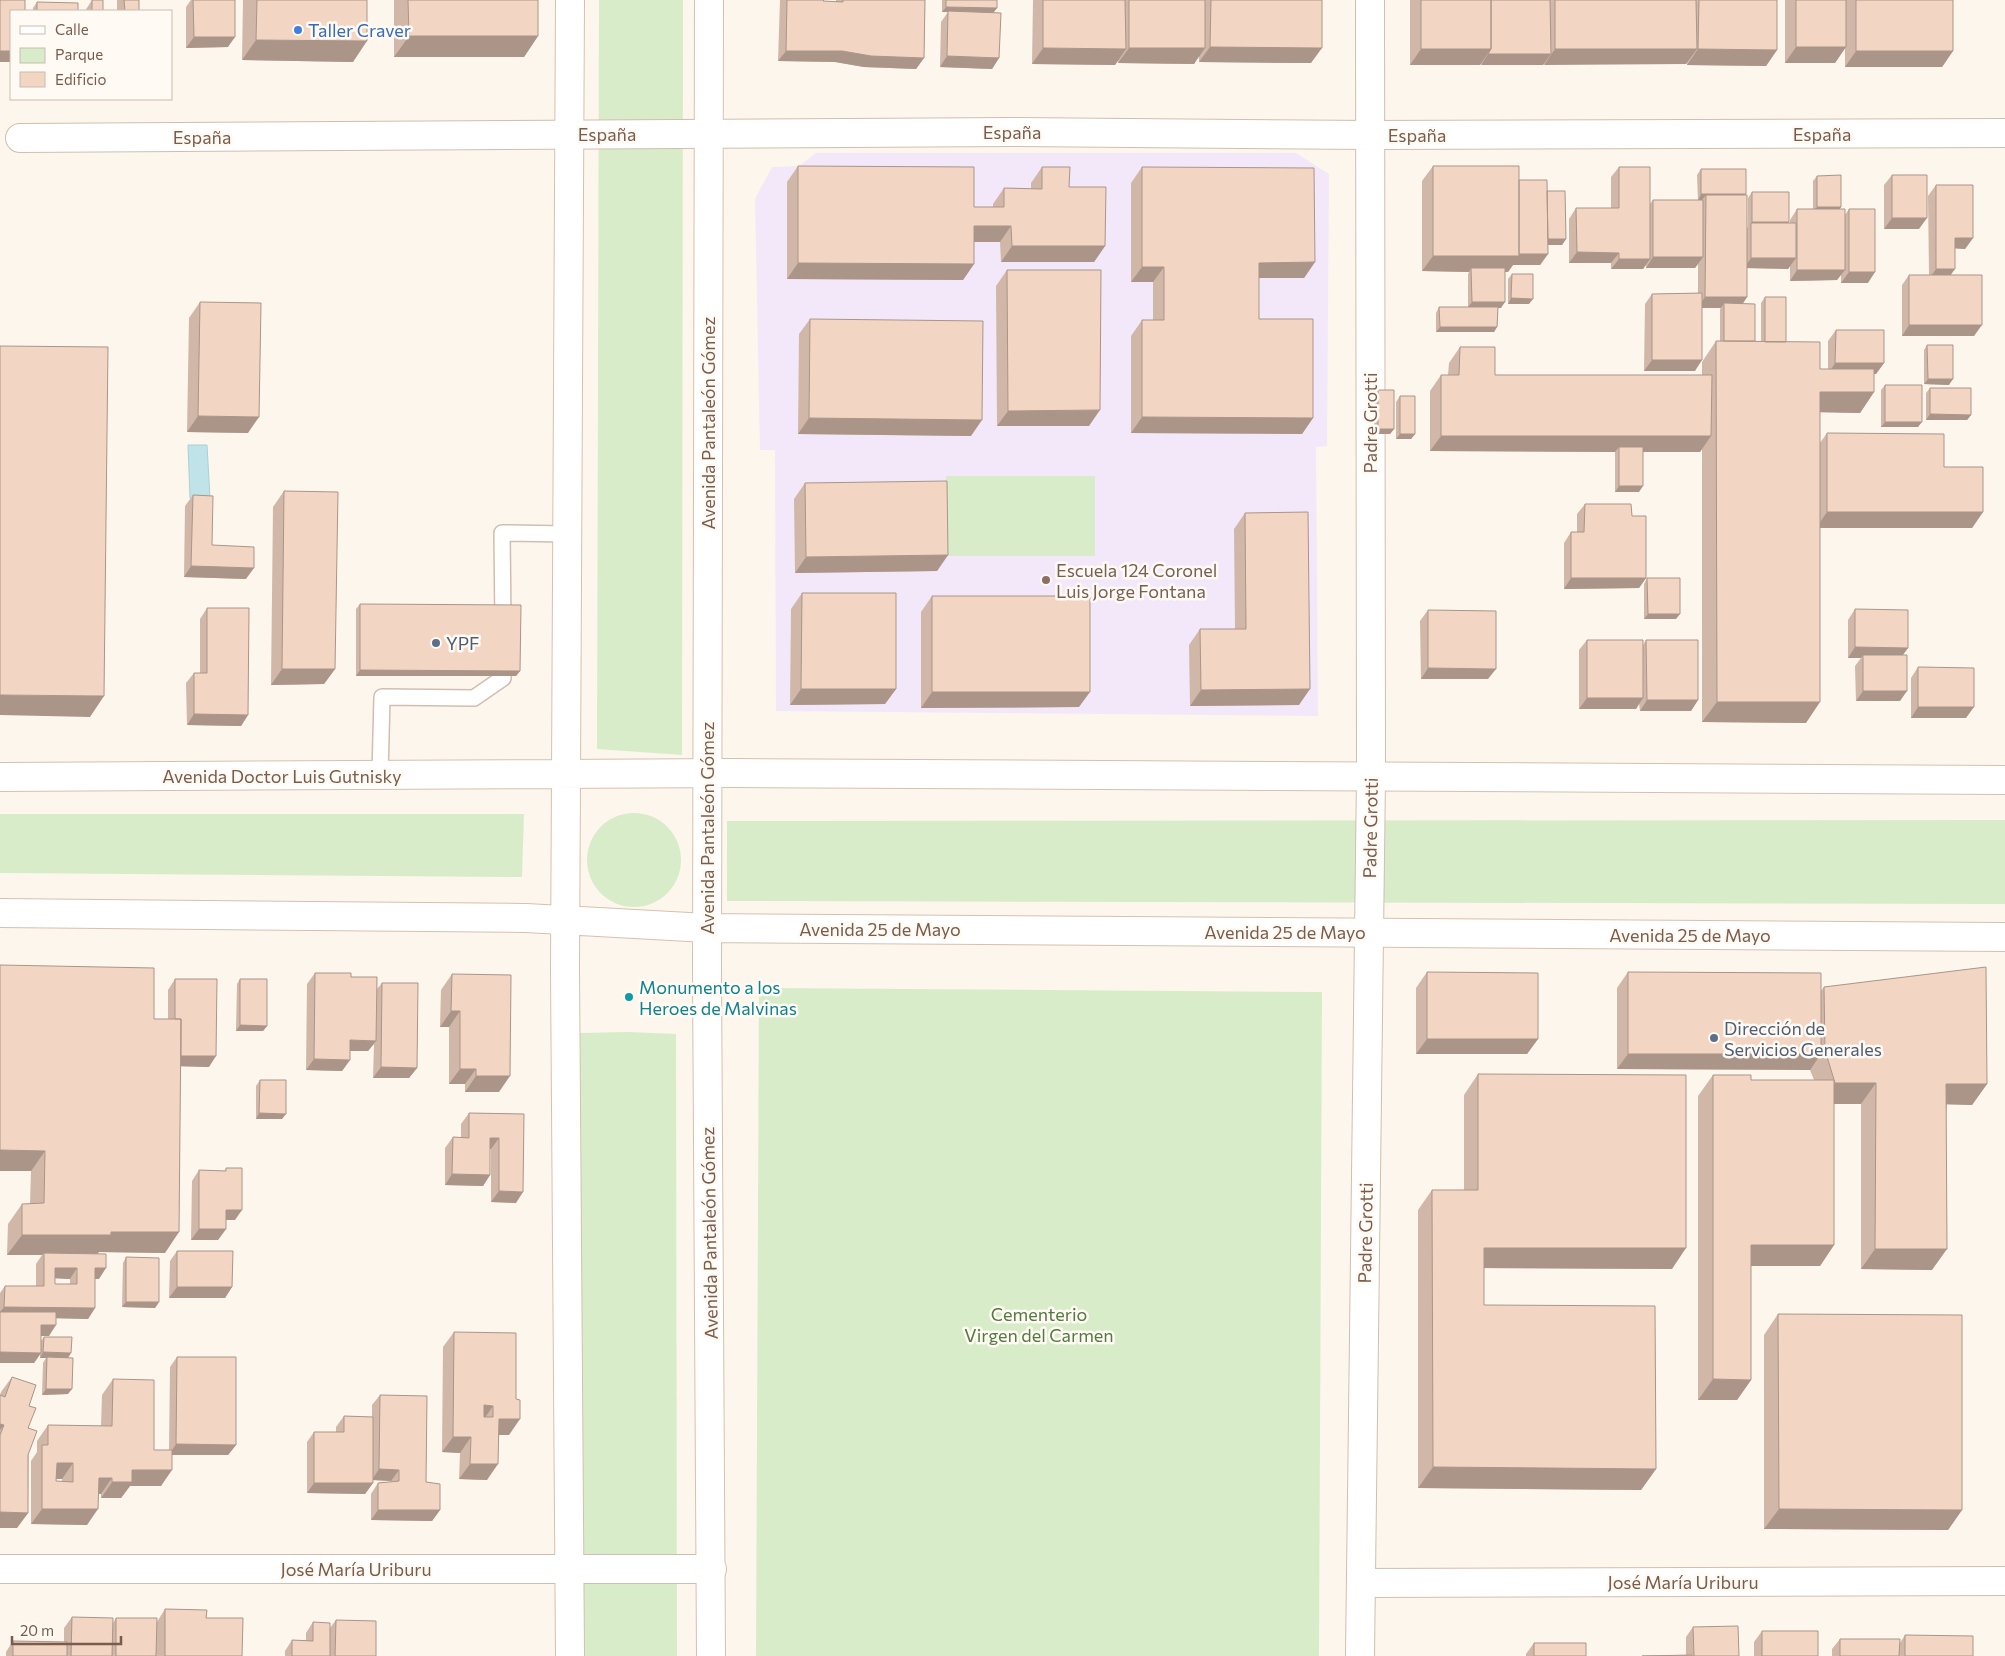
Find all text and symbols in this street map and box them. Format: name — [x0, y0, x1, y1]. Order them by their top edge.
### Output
legend — [10, 10, 172, 100]
place label: Taller Craver — [308, 19, 411, 41]
text: Calle — [55, 20, 89, 38]
marker: Taller Craver — [292, 24, 304, 36]
text: Parque — [55, 45, 103, 63]
text: Edificio — [55, 70, 106, 88]
street label: España — [983, 121, 1041, 143]
street label: España — [578, 123, 636, 145]
street label: España — [1793, 123, 1851, 145]
street label: España — [1388, 124, 1446, 146]
street label: España — [173, 126, 231, 148]
street label: Avenida Pantaleón Gómez — [697, 317, 719, 529]
street label: Padre Grotti — [1359, 372, 1381, 474]
place label: Escuela 124 Coronel Luis Jorge Fontana — [1056, 559, 1217, 602]
marker: Escuela 124 Coronel Luis Jorge Fontana — [1040, 574, 1052, 586]
place label: YPF — [446, 632, 479, 654]
marker: YPF — [430, 637, 442, 649]
street label: Avenida Pantaleón Gómez — [696, 722, 718, 934]
street label: Avenida Doctor Luis Gutnisky — [162, 765, 402, 787]
street label: Padre Grotti — [1358, 777, 1382, 879]
street label: Avenida 25 de Mayo — [799, 918, 961, 940]
street label: Avenida 25 de Mayo — [1204, 921, 1366, 943]
street label: Avenida 25 de Mayo — [1609, 924, 1771, 946]
place label: Monumento a los Heroes de Malvinas — [639, 976, 797, 1019]
marker: Monumento a los Heroes de Malvinas — [623, 991, 635, 1003]
place label: Dirección de Servicios Generales — [1724, 1017, 1882, 1060]
marker: Dirección de Servicios Generales — [1708, 1032, 1720, 1044]
street label: Avenida Pantaleón Gómez — [696, 1126, 722, 1340]
street label: Padre Grotti — [1353, 1182, 1377, 1284]
park label: Cementerio Virgen del Carmen — [964, 1303, 1114, 1346]
street label: José María Uriburu — [280, 1558, 432, 1580]
street label: José María Uriburu — [1607, 1571, 1759, 1593]
scale bar — [12, 1614, 121, 1646]
text: 20 m — [20, 1621, 54, 1639]

